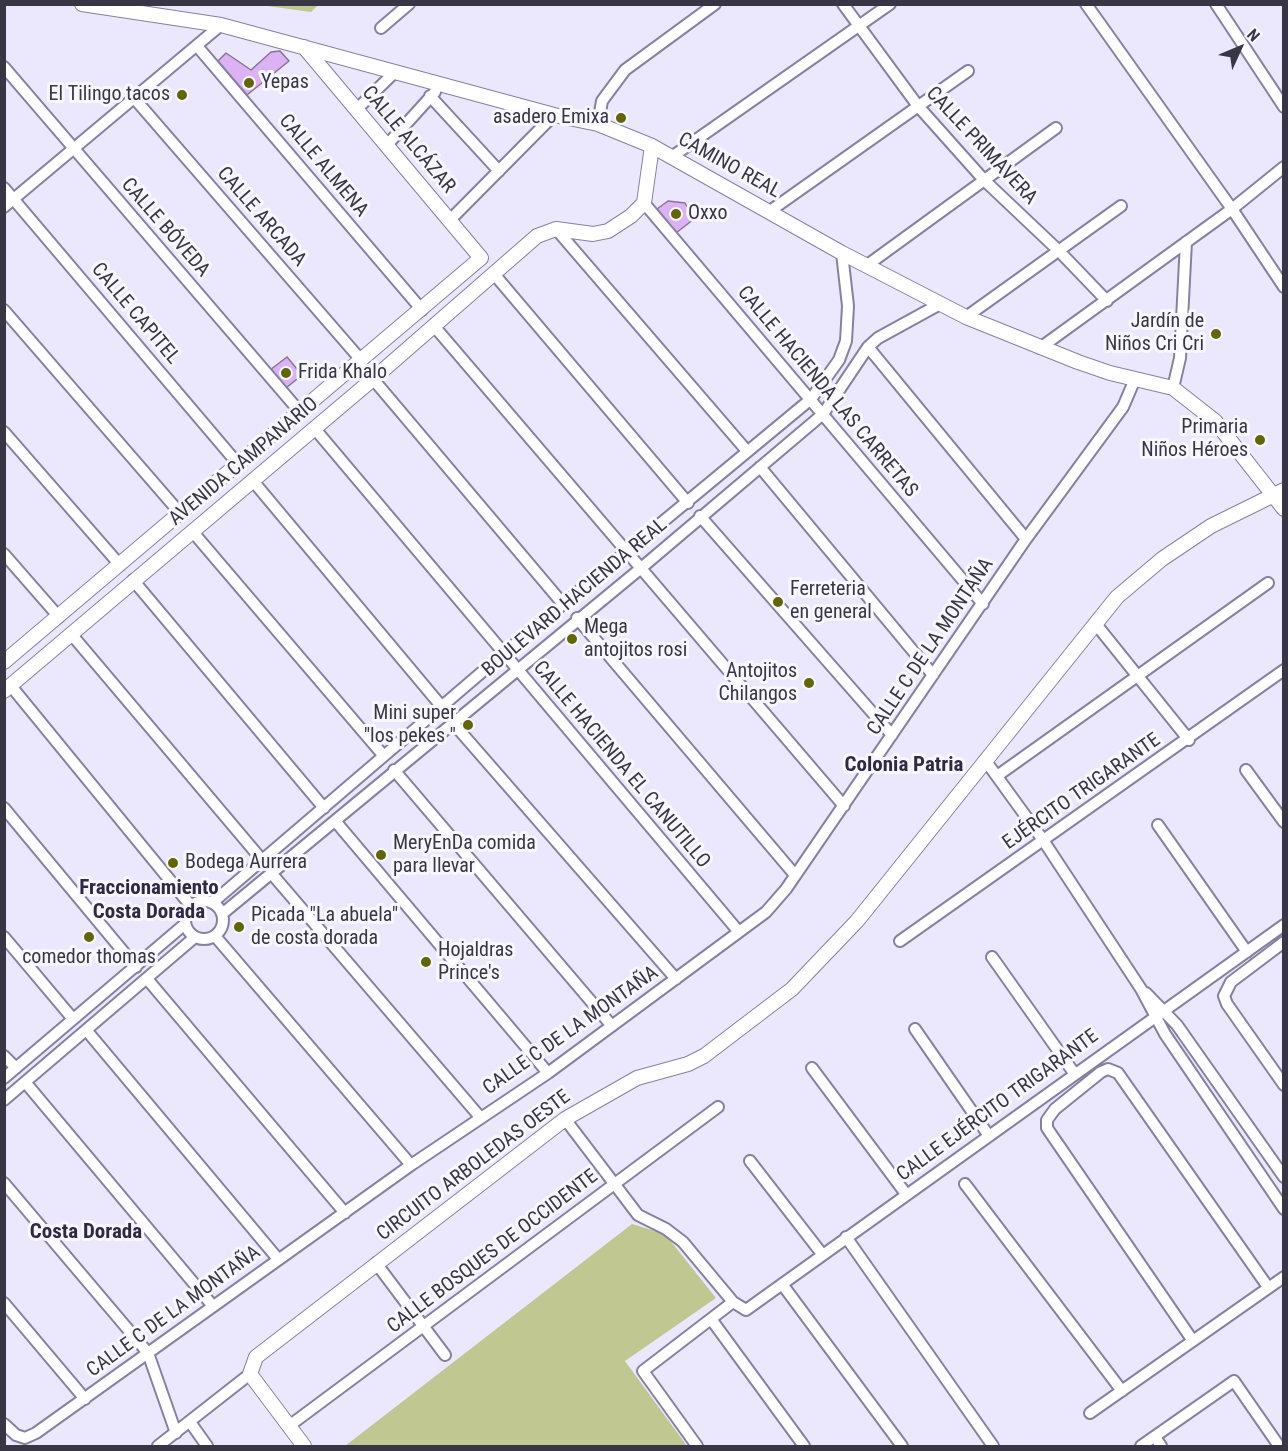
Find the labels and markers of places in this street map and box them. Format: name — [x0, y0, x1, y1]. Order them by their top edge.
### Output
place label: Yepas — [261, 71, 309, 95]
marker: Yepas — [242, 76, 256, 90]
place label: El Tilingo tacos — [49, 83, 170, 107]
marker: El Tilingo tacos — [175, 88, 189, 102]
place label: asadero Emixa — [493, 106, 609, 130]
marker: asadero Emixa — [614, 111, 628, 125]
place label: Oxxo — [688, 202, 727, 226]
marker: Oxxo — [669, 207, 683, 221]
place label: Jardín de Niños Cri Cri — [1105, 310, 1204, 357]
marker: Jardín de Niños Cri Cri — [1209, 327, 1223, 341]
place label: Frida Khalo — [298, 361, 387, 385]
marker: Frida Khalo — [279, 366, 293, 380]
place label: Primaria Niños Héroes — [1141, 416, 1248, 463]
marker: Primaria Niños Héroes — [1253, 433, 1267, 447]
place label: Ferreteria en general — [790, 578, 872, 625]
marker: Ferreteria en general — [771, 595, 785, 609]
place label: Mega antojitos rosi — [584, 616, 687, 663]
marker: Mega antojitos rosi — [565, 632, 579, 646]
place label: Antojitos Chilangos — [719, 660, 797, 707]
marker: Antojitos Chilangos — [802, 676, 816, 690]
place label: Mini super "los pekes " — [364, 702, 456, 749]
marker: Mini super "los pekes " — [461, 718, 475, 732]
place label: MeryEnDa comida para llevar — [393, 832, 536, 879]
marker: MeryEnDa comida para llevar — [374, 848, 388, 862]
place label: Bodega Aurrera — [185, 851, 307, 875]
marker: Bodega Aurrera — [166, 856, 180, 870]
place label: Picada "La abuela" de costa dorada — [251, 904, 398, 951]
marker: Picada "La abuela" de costa dorada — [232, 920, 246, 934]
marker: comedor thomas — [82, 930, 96, 944]
place label: Hojaldras Prince's — [438, 939, 513, 986]
place label: comedor thomas — [22, 946, 156, 970]
marker: Hojaldras Prince's — [419, 955, 433, 969]

